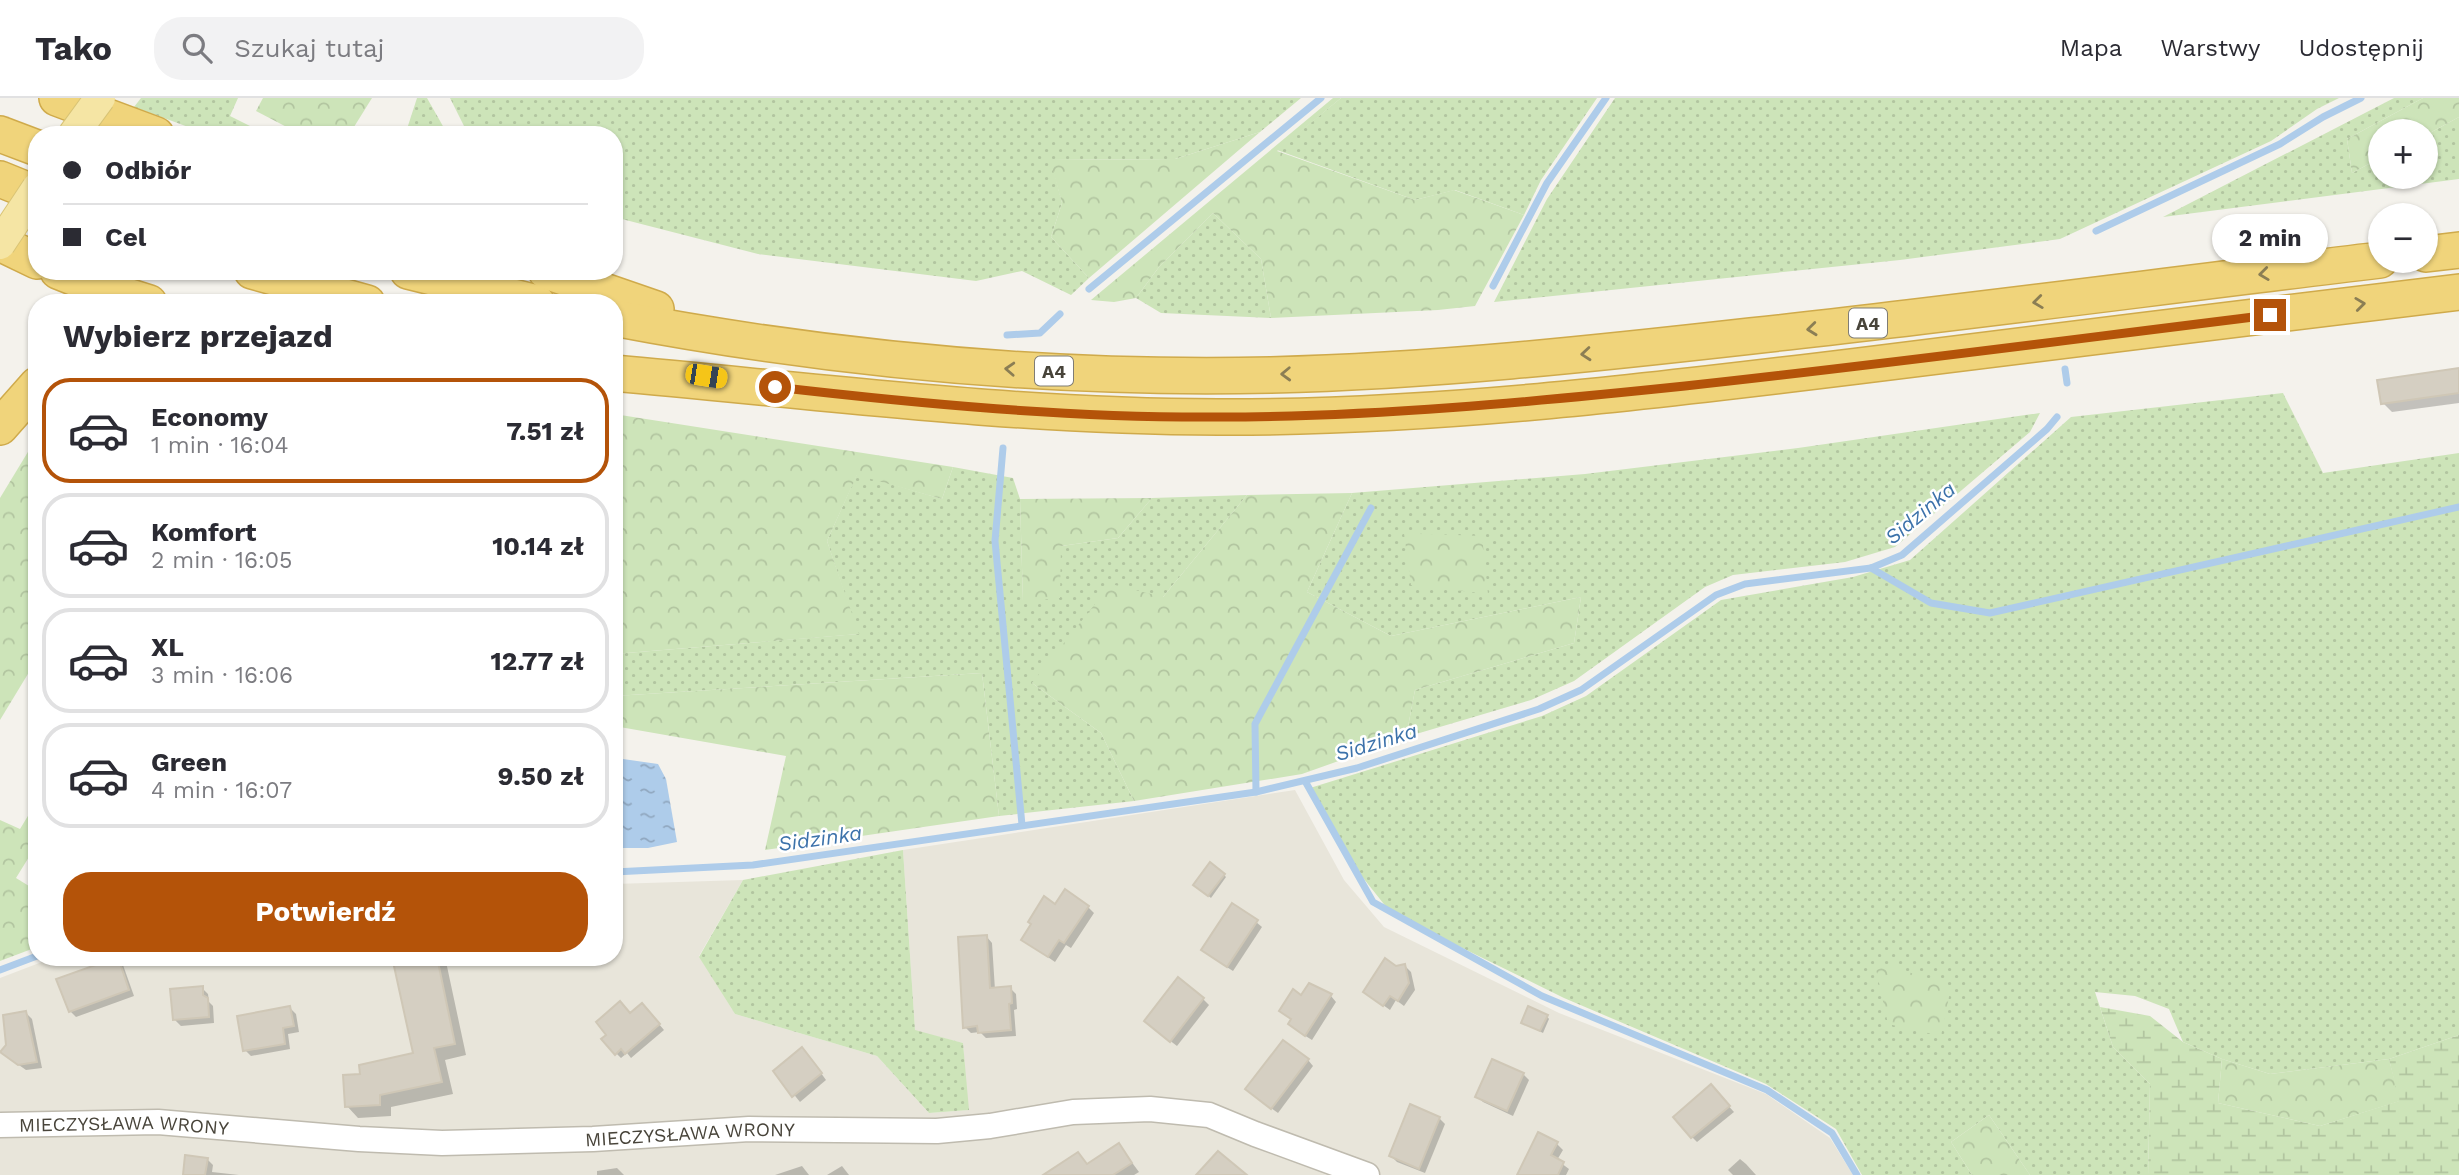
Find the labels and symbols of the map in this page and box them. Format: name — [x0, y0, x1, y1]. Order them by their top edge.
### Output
callout: 2 min — [2212, 214, 2328, 262]
one-way arrow — [2258, 266, 2269, 281]
one-way arrow — [2032, 294, 2044, 309]
one-way arrow — [2354, 296, 2366, 311]
route end — [2254, 299, 2286, 331]
road number: A4 — [1849, 308, 1887, 338]
one-way arrow — [1806, 322, 1818, 337]
one-way arrow — [1580, 346, 1591, 361]
road number: A4 — [1035, 356, 1073, 386]
one-way arrow — [1004, 361, 1015, 376]
car — [684, 362, 729, 390]
one-way arrow — [1280, 367, 1291, 382]
route start — [759, 371, 791, 403]
water label: Sidzinka — [1880, 476, 1960, 550]
water label: Sidzinka — [1332, 718, 1420, 766]
water label: Sidzinka — [776, 820, 864, 856]
street label: MIECZYSŁAWA WRONY — [19, 1110, 230, 1139]
street label: MIECZYSŁAWA WRONY — [584, 1117, 795, 1151]

